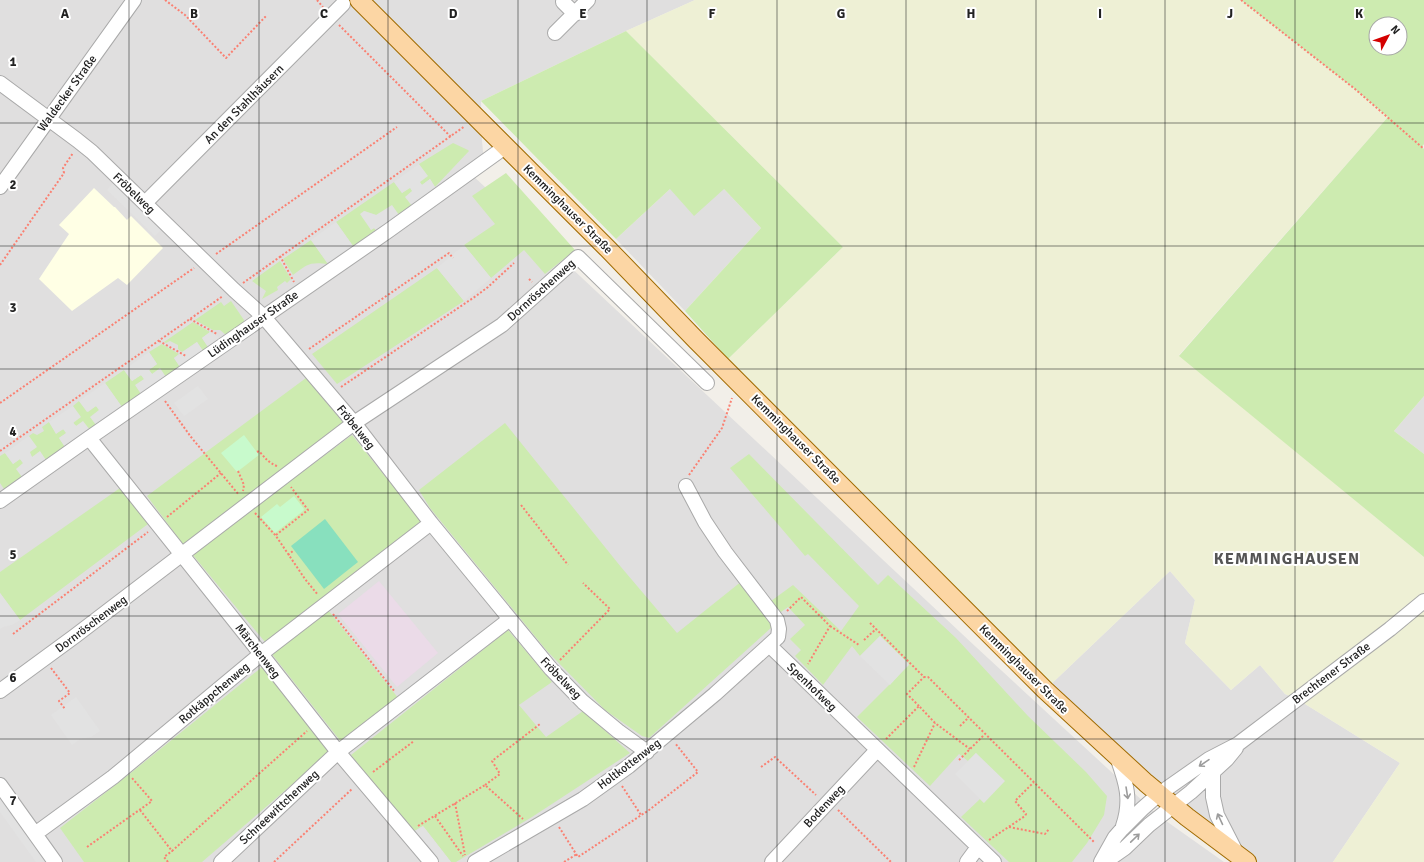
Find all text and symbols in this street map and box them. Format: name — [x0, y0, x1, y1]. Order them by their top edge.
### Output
text: A — [61, 6, 70, 22]
text: B — [190, 6, 198, 22]
text: C — [320, 6, 328, 22]
text: D — [449, 6, 458, 22]
text: E — [579, 6, 587, 22]
text: F — [709, 6, 716, 22]
text: G — [837, 6, 845, 22]
text: H — [967, 6, 975, 22]
text: I — [1098, 6, 1102, 22]
text: J — [1227, 6, 1233, 22]
text: K — [1355, 6, 1363, 22]
north arrow — [1368, 16, 1408, 56]
text: N — [1388, 23, 1403, 37]
street label: Waldecker Straße — [35, 52, 100, 135]
text: 1 — [9, 54, 17, 70]
street label: An den Stahlhäusern — [201, 61, 287, 147]
street label: Kemminghauser Straße — [520, 161, 616, 257]
street label: Fröbelweg — [109, 170, 158, 217]
text: 2 — [9, 177, 17, 193]
street label: Dornröschenweg — [504, 256, 578, 325]
street label: Lüdinghauser Straße — [205, 287, 302, 361]
text: 3 — [9, 300, 17, 316]
street label: Kemminghauser Straße — [748, 391, 844, 487]
street label: Fröbelweg — [333, 402, 378, 453]
text: 4 — [9, 424, 17, 440]
text: 5 — [9, 547, 17, 563]
district label: KEMMINGHAUSEN — [1214, 549, 1360, 569]
street label: Dornröschenweg — [52, 593, 130, 656]
street label: Märchenweg — [232, 621, 284, 682]
street label: Kemminghauser Straße — [976, 621, 1072, 717]
street label: Brechtener Straße — [1289, 639, 1373, 708]
street label: Fröbelweg — [537, 654, 584, 703]
street label: Rotkäppchenweg — [176, 659, 253, 727]
street label: Spenhofweg — [784, 660, 840, 715]
text: 6 — [9, 670, 17, 686]
street label: Holtkottenweg — [595, 736, 664, 793]
one-way arrow — [1199, 759, 1210, 767]
street label: Schneewittchenweg — [237, 767, 322, 848]
street label: Bodenweg — [801, 782, 848, 831]
one-way arrow — [1123, 786, 1131, 799]
text: 7 — [9, 793, 17, 809]
one-way arrow — [1216, 814, 1223, 826]
one-way arrow — [1130, 833, 1140, 843]

